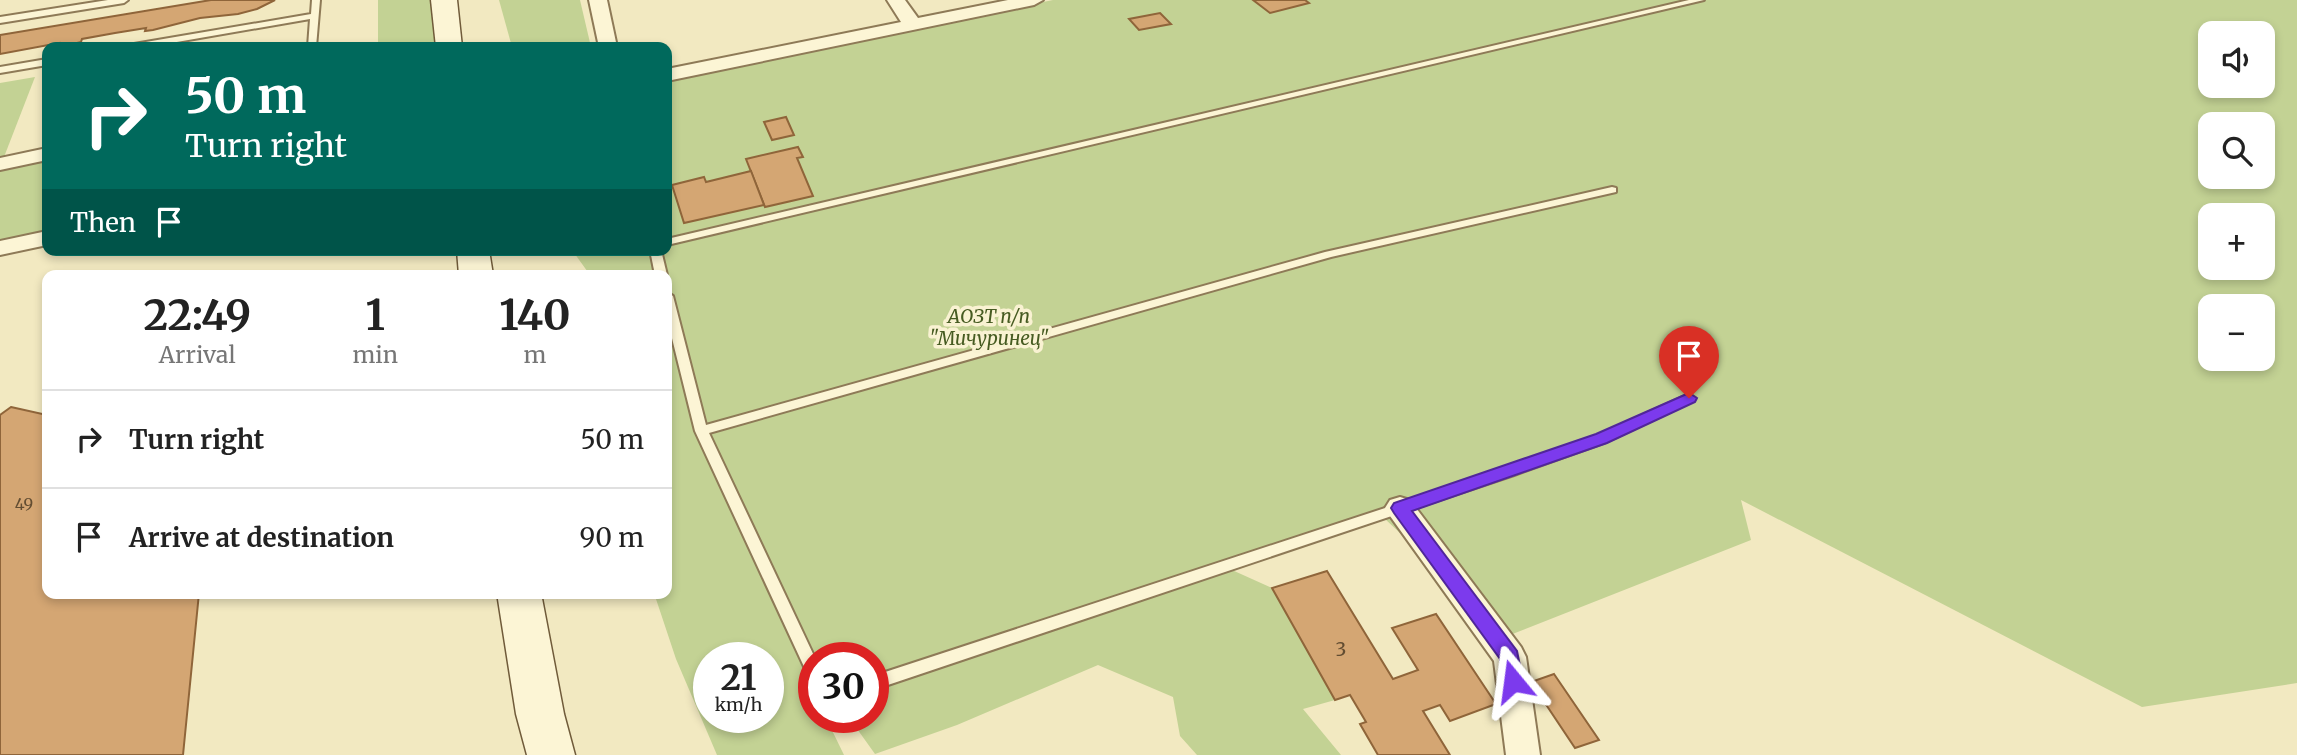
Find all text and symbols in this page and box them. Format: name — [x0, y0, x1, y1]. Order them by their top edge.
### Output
map controls — [2198, 21, 2275, 371]
button: sound — [2198, 21, 2275, 98]
text: 50 m — [185, 65, 306, 126]
icon: right — [70, 70, 161, 161]
button: search — [2198, 112, 2275, 189]
text: Turn right — [185, 126, 347, 166]
icon: arrive — [150, 203, 188, 241]
button: + — [2198, 203, 2275, 280]
text: Then — [70, 206, 136, 239]
text: 22:49 — [143, 289, 251, 341]
text: 1 — [365, 289, 385, 341]
text: 140 — [499, 289, 571, 341]
button: − — [2198, 294, 2275, 371]
park label: АОЗТ п/п "Мичуринец" — [929, 304, 1049, 350]
pin — [1659, 326, 1719, 398]
icon: arrive — [1670, 337, 1708, 375]
text: Arrival — [159, 340, 236, 369]
text: min — [352, 340, 398, 369]
text: m — [524, 340, 546, 369]
icon: right — [70, 420, 108, 458]
text: Turn right — [129, 423, 264, 456]
text: 50 m — [580, 423, 644, 456]
house number: 49 — [15, 494, 33, 514]
icon: arrive — [70, 518, 108, 556]
text: Arrive at destination — [129, 521, 394, 554]
text: 90 m — [580, 521, 644, 554]
house number: 3 — [1336, 637, 1346, 661]
speed limit sign: 30 — [798, 642, 889, 733]
position arrow — [1476, 644, 1550, 718]
text: 21 — [721, 656, 756, 700]
text: km/h — [715, 693, 762, 716]

